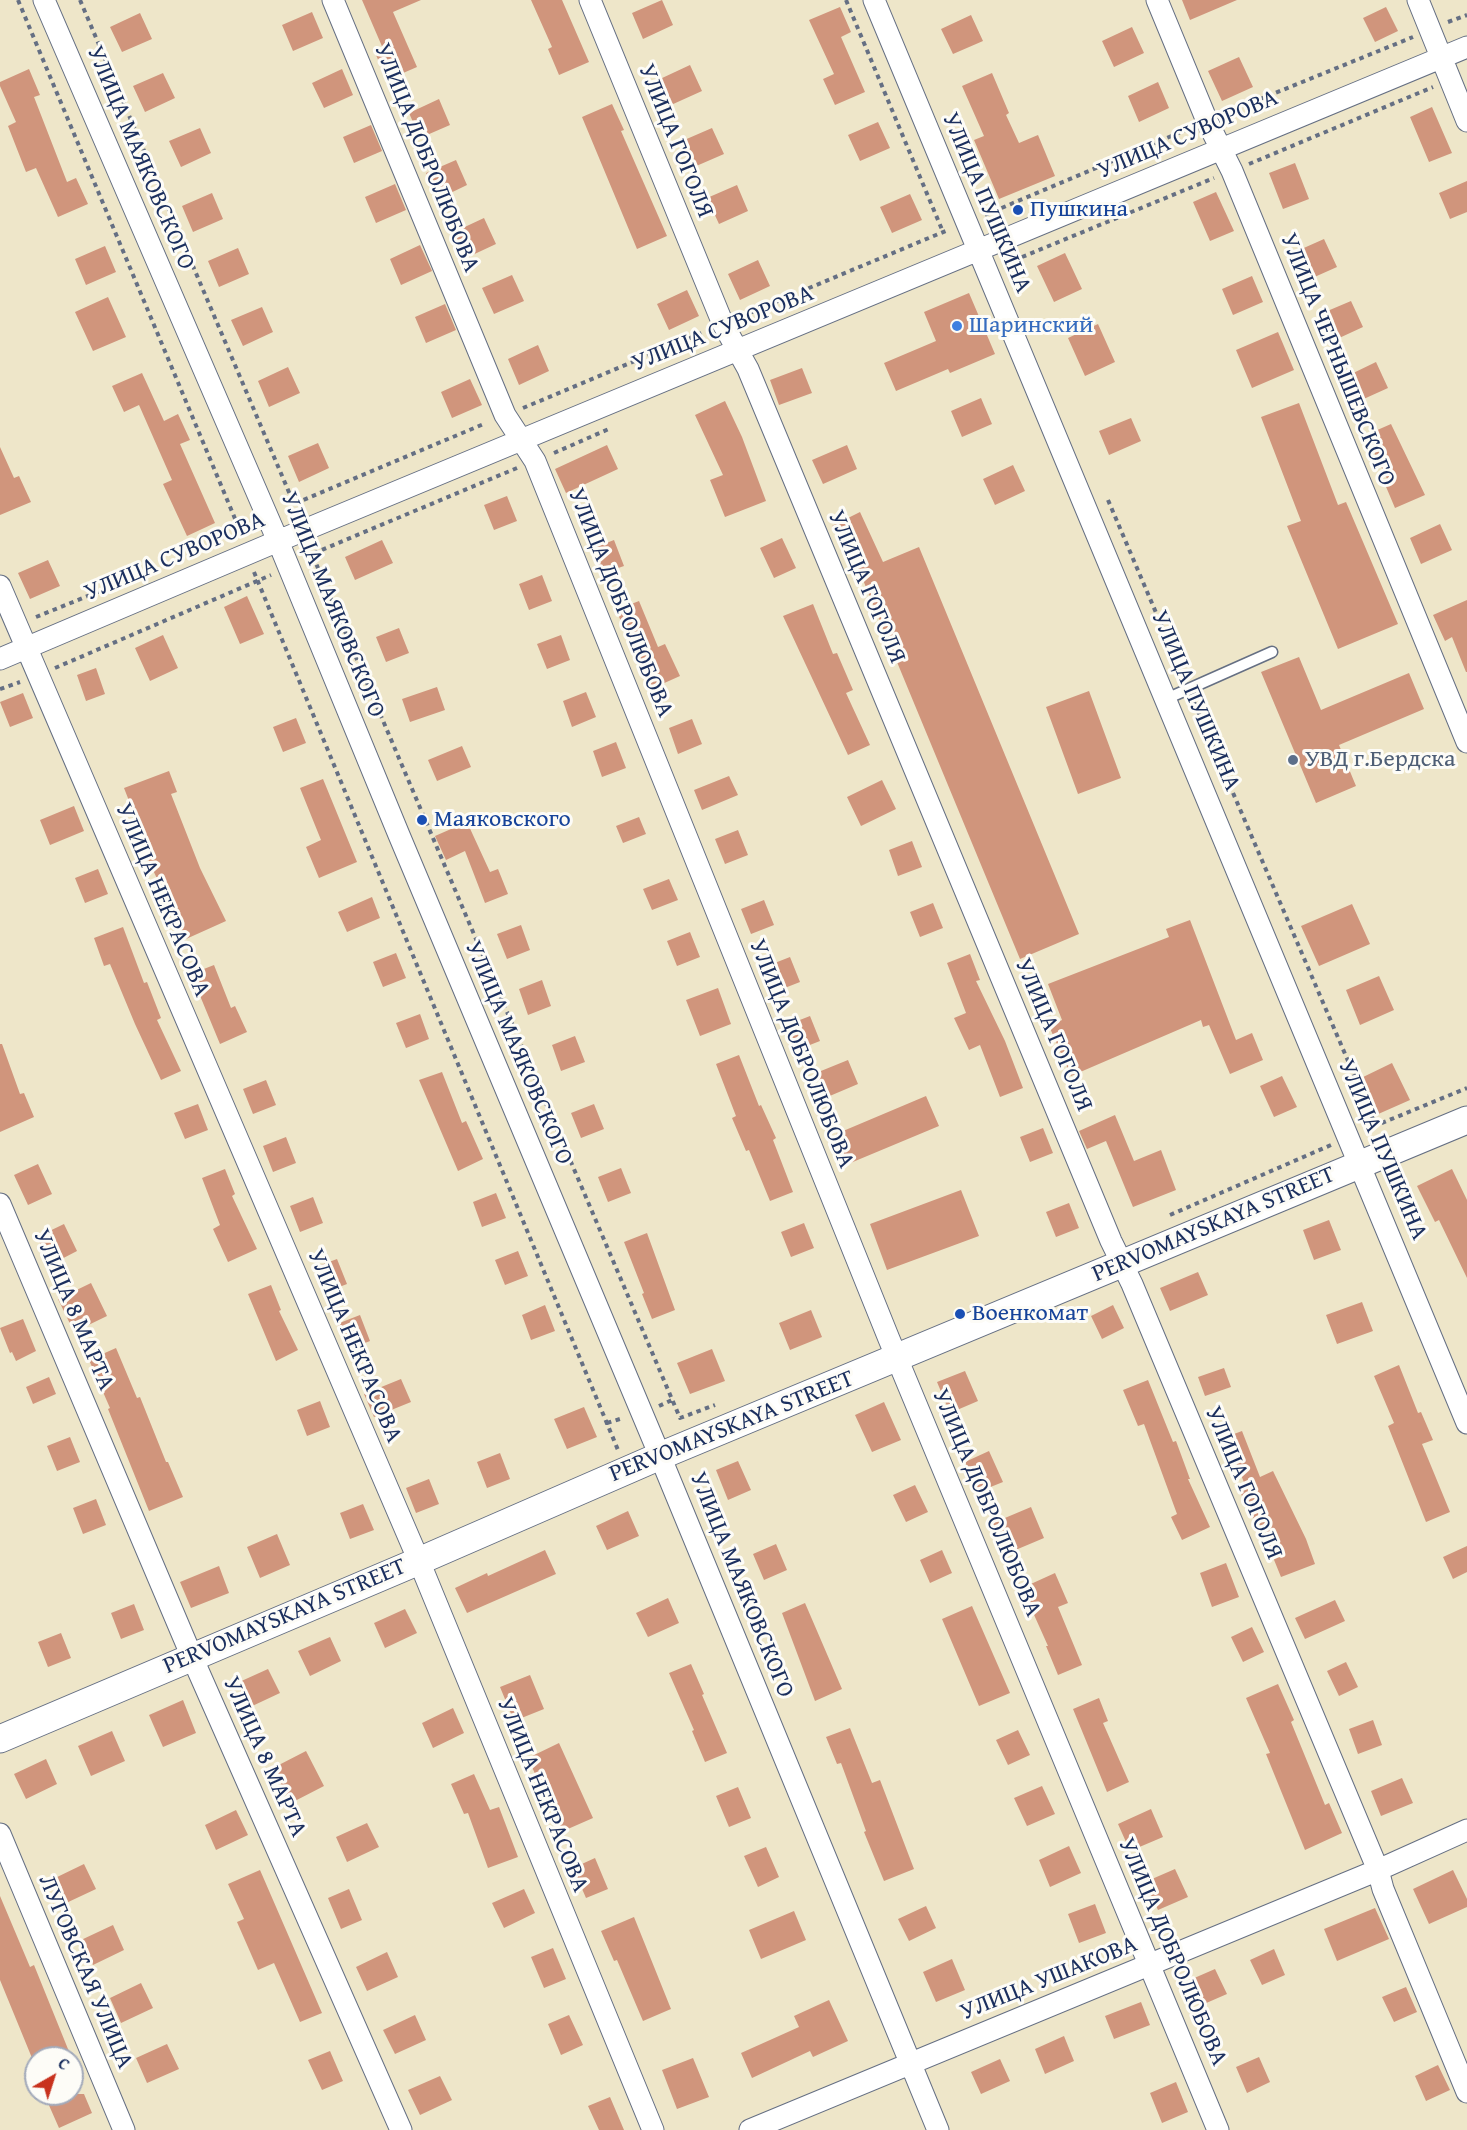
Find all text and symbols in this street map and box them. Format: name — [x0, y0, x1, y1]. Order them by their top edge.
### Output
street label: УЛИЦА ДОБРОЛЮБОВА — [367, 39, 485, 277]
street label: УЛИЦА МАЯКОВСКОГО — [80, 42, 200, 274]
street label: УЛИЦА ГОГОЛЯ — [631, 60, 719, 222]
street label: УЛИЦА СУВОРОВА — [1094, 84, 1282, 186]
street label: УЛИЦА ПУШКИНА — [935, 109, 1037, 297]
place label: Пушкина — [1030, 196, 1128, 224]
marker: Пушкина — [1011, 203, 1025, 217]
street label: УЛИЦА ЧЕРНЫШЕВСКОГО — [1273, 229, 1401, 491]
street label: УЛИЦА СУВОРОВА — [628, 280, 818, 378]
place label: Шаринский — [969, 312, 1093, 340]
marker: Шаринский — [950, 319, 964, 333]
street label: УЛИЦА ДОБРОЛЮБОВА — [561, 484, 679, 722]
street label: УЛИЦА МАЯКОВСКОГО — [274, 488, 390, 722]
street label: УЛИЦА СУВОРОВА — [81, 506, 269, 608]
street label: УЛИЦА ГОГОЛЯ — [821, 506, 911, 668]
street label: УЛИЦА ПУШКИНА — [1144, 607, 1246, 795]
place label: УВД г.Бердска — [1305, 746, 1455, 774]
marker: УВД г.Бердска — [1286, 753, 1300, 767]
street label: УЛИЦА НЕКРАСОВА — [108, 799, 216, 1001]
place label: Маяковского — [434, 806, 571, 834]
marker: Маяковского — [415, 813, 429, 827]
street label: УЛИЦА ДОБРОЛЮБОВА — [742, 935, 860, 1173]
street label: УЛИЦА МАЯКОВСКОГО — [458, 937, 578, 1169]
street label: УЛИЦА ГОГОЛЯ — [1008, 954, 1098, 1116]
street label: УЛИЦА ПУШКИНА — [1331, 1056, 1433, 1244]
street label: PERVOMAYSKAYA STREET — [1088, 1161, 1340, 1289]
street label: УЛИЦА 8 МАРТА — [26, 1225, 120, 1395]
street label: УЛИЦА НЕКРАСОВА — [300, 1245, 408, 1447]
place label: Военкомат — [972, 1300, 1088, 1328]
marker: Военкомат — [953, 1307, 967, 1321]
street label: PERVOMAYSKAYA STREET — [606, 1365, 858, 1489]
street label: УЛИЦА ДОБРОЛЮБОВА — [925, 1385, 1047, 1621]
street label: УЛИЦА ГОГОЛЯ — [1198, 1402, 1288, 1564]
street label: УЛИЦА МАЯКОВСКОГО — [683, 1468, 799, 1702]
street label: PERVOMAYSKAYA STREET — [159, 1553, 411, 1681]
street label: УЛИЦА 8 МАРТА — [216, 1672, 312, 1842]
street label: УЛИЦА НЕКРАСОВА — [490, 1693, 594, 1897]
street label: УЛИЦА ДОБРОЛЮБОВА — [1111, 1834, 1233, 2070]
street label: ЛУГОВСКАЯ УЛИЦА — [31, 1871, 139, 2073]
street label: УЛИЦА УШАКОВА — [956, 1930, 1142, 2028]
north arrow — [24, 2046, 84, 2106]

